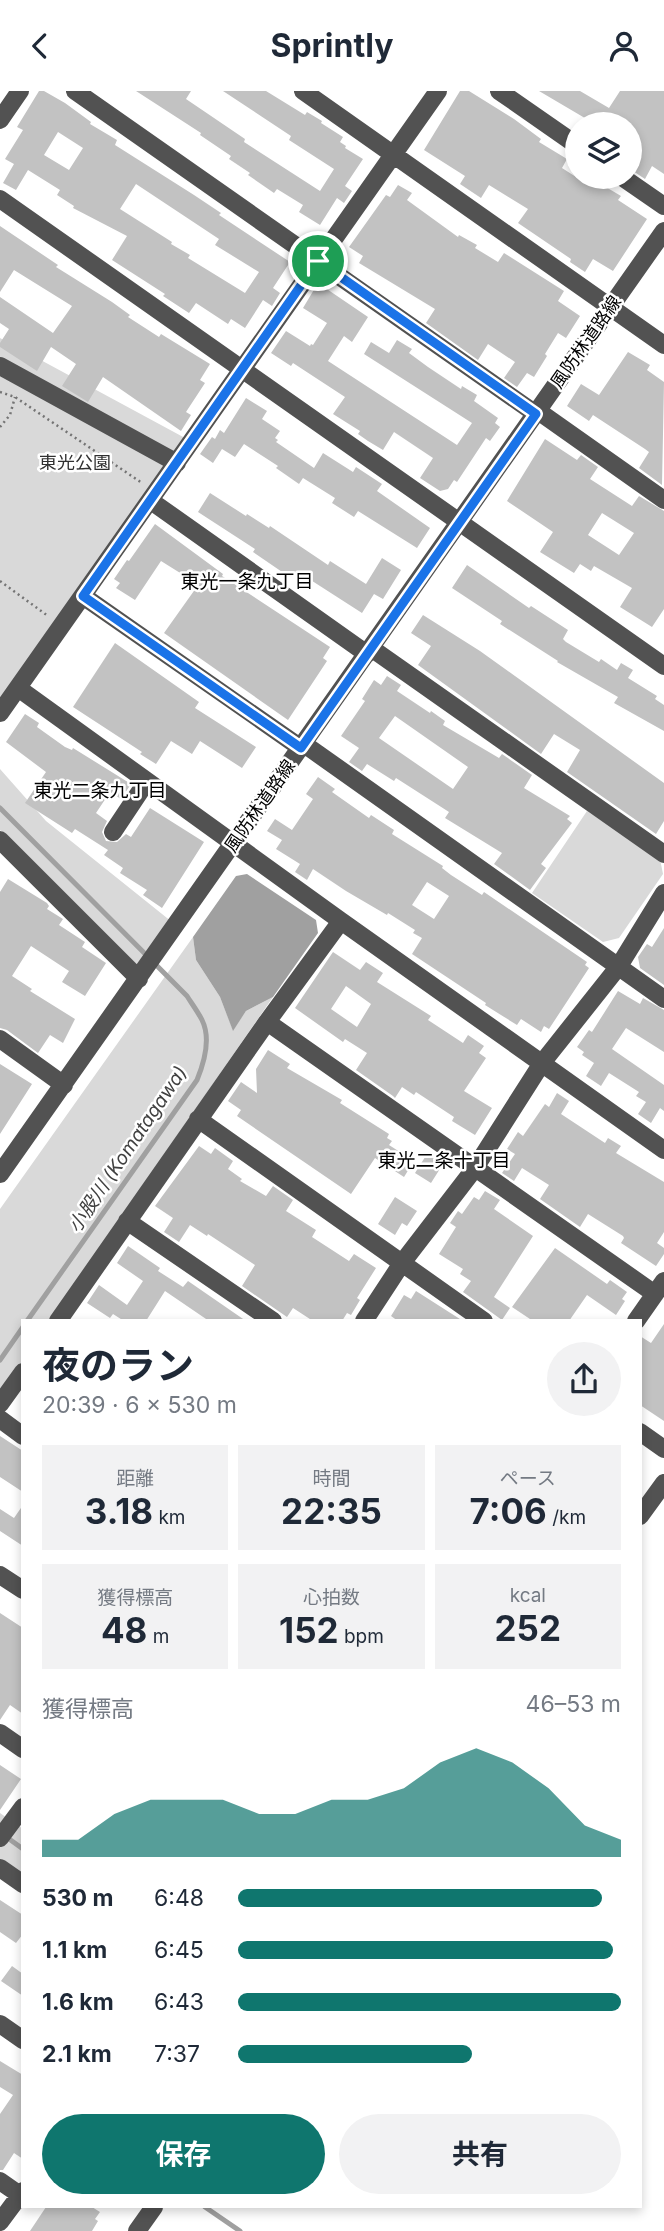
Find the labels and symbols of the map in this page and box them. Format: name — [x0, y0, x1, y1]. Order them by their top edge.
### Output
pin — [288, 231, 348, 291]
street label: 風防林道路線 — [546, 291, 625, 392]
park label: 東光公園 — [39, 452, 111, 473]
district label: 東光一条九丁目 — [180, 570, 314, 593]
street label: 風防林道路線 — [220, 755, 299, 856]
district label: 東光二条九丁目 — [33, 779, 167, 802]
water label: 小股川 (Komatagawa) — [63, 1062, 192, 1237]
district label: 東光二条十丁目 — [377, 1149, 511, 1172]

